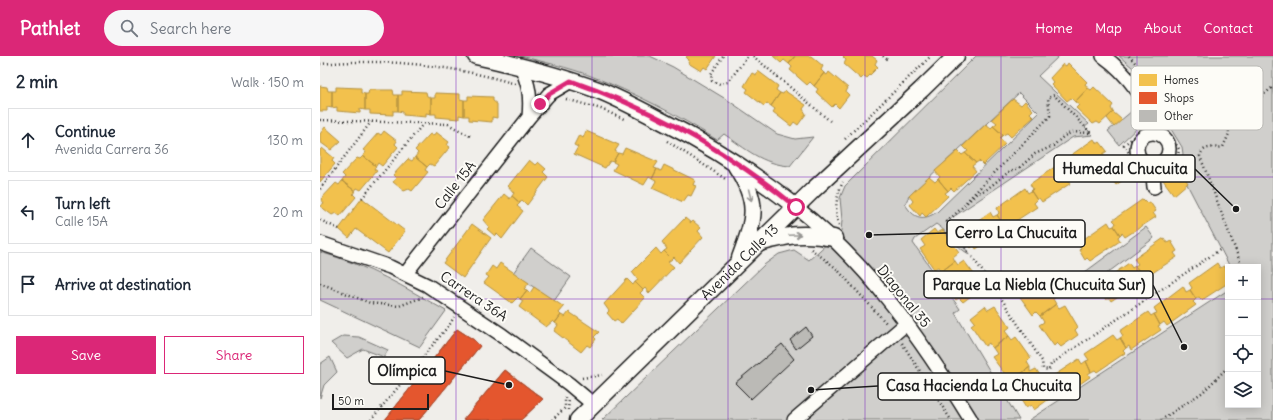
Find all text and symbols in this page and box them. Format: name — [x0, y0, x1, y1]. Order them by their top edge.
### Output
search box — [104, 10, 384, 46]
text: Pathlet — [20, 16, 80, 40]
icon: search — [118, 17, 140, 39]
text: Search here — [150, 19, 231, 38]
text: Home — [1035, 19, 1073, 37]
text: Map — [1095, 19, 1122, 37]
text: About — [1144, 19, 1182, 37]
text: Contact — [1204, 19, 1253, 37]
legend — [1131, 66, 1263, 130]
text: 2 min — [16, 71, 58, 93]
text: Homes — [1164, 73, 1199, 87]
text: Walk · 150 m — [231, 74, 304, 91]
text: Shops — [1164, 91, 1194, 105]
route end — [531, 95, 549, 113]
text: Other — [1164, 109, 1193, 123]
text: Continue — [55, 122, 116, 141]
icon: ahead — [17, 129, 39, 151]
text: 130 m — [267, 132, 303, 149]
text: Avenida Carrera 36 — [55, 141, 169, 158]
callout: Humedal Chucuita — [1054, 155, 1195, 182]
street label: Calle 15A — [430, 157, 480, 213]
text: Humedal Chucuita — [1062, 159, 1188, 178]
one-way arrow — [747, 188, 755, 201]
text: Turn left — [55, 194, 110, 213]
route start — [787, 198, 805, 216]
icon: left — [17, 201, 39, 223]
text: 20 m — [273, 204, 303, 221]
text: Calle 15A — [55, 213, 108, 230]
street label: Avenida Calle 13 — [697, 220, 782, 304]
callout: Cerro La Chucuita — [947, 220, 1085, 247]
text: Cerro La Chucuita — [955, 223, 1078, 242]
one-way arrow — [788, 232, 801, 239]
street label: Diagonal 35 — [873, 261, 935, 331]
map controls — [1225, 264, 1261, 408]
button: + — [1225, 264, 1261, 300]
street label: Carrera 36A — [437, 267, 511, 325]
callout: Parque La Niebla (Chucuita Sur) — [924, 271, 1153, 298]
icon: arrive — [17, 273, 39, 295]
text: Arrive at destination — [55, 275, 191, 294]
text: Parque La Niebla (Chucuita Sur) — [932, 275, 1146, 295]
button: − — [1225, 300, 1261, 336]
button: Save — [16, 336, 156, 374]
button: Share — [164, 336, 304, 374]
button: locate — [1225, 336, 1261, 372]
callout: Olímpica — [369, 357, 445, 384]
text: Olímpica — [377, 361, 437, 381]
button: layers — [1225, 372, 1261, 408]
callout: Casa Hacienda La Chucuita — [878, 373, 1080, 400]
text: Casa Hacienda La Chucuita — [886, 376, 1072, 395]
scale bar — [332, 392, 429, 411]
text: 50 m — [338, 394, 364, 408]

